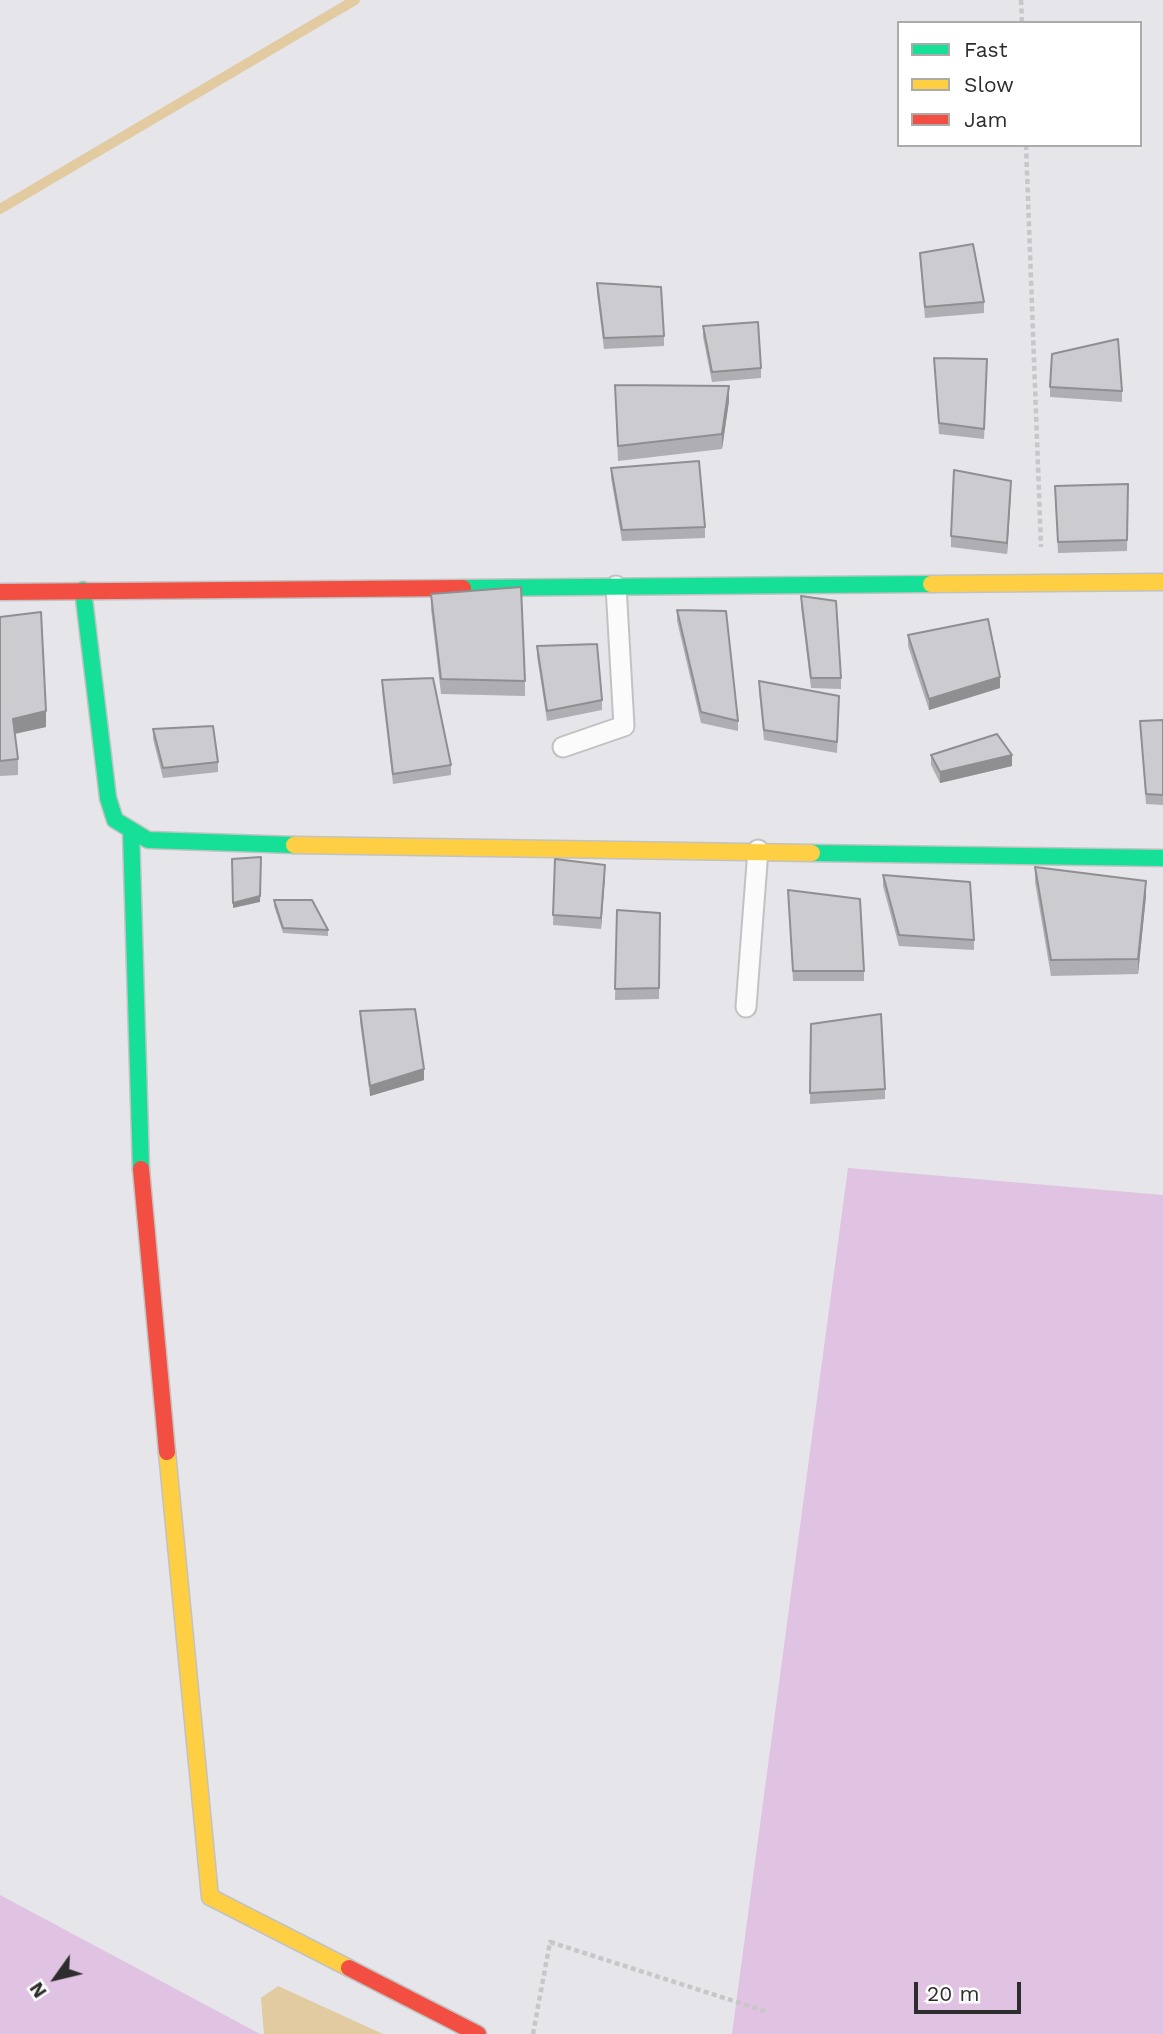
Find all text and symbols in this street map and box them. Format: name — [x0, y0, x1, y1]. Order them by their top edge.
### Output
legend — [897, 21, 1142, 147]
text: Fast — [964, 37, 1008, 62]
text: Slow — [964, 72, 1014, 97]
text: Jam — [964, 107, 1007, 132]
north arrow — [21, 1943, 91, 2013]
scale bar — [918, 1968, 1025, 2012]
text: N — [25, 1978, 52, 2002]
text: 20 m — [927, 1981, 979, 2006]

